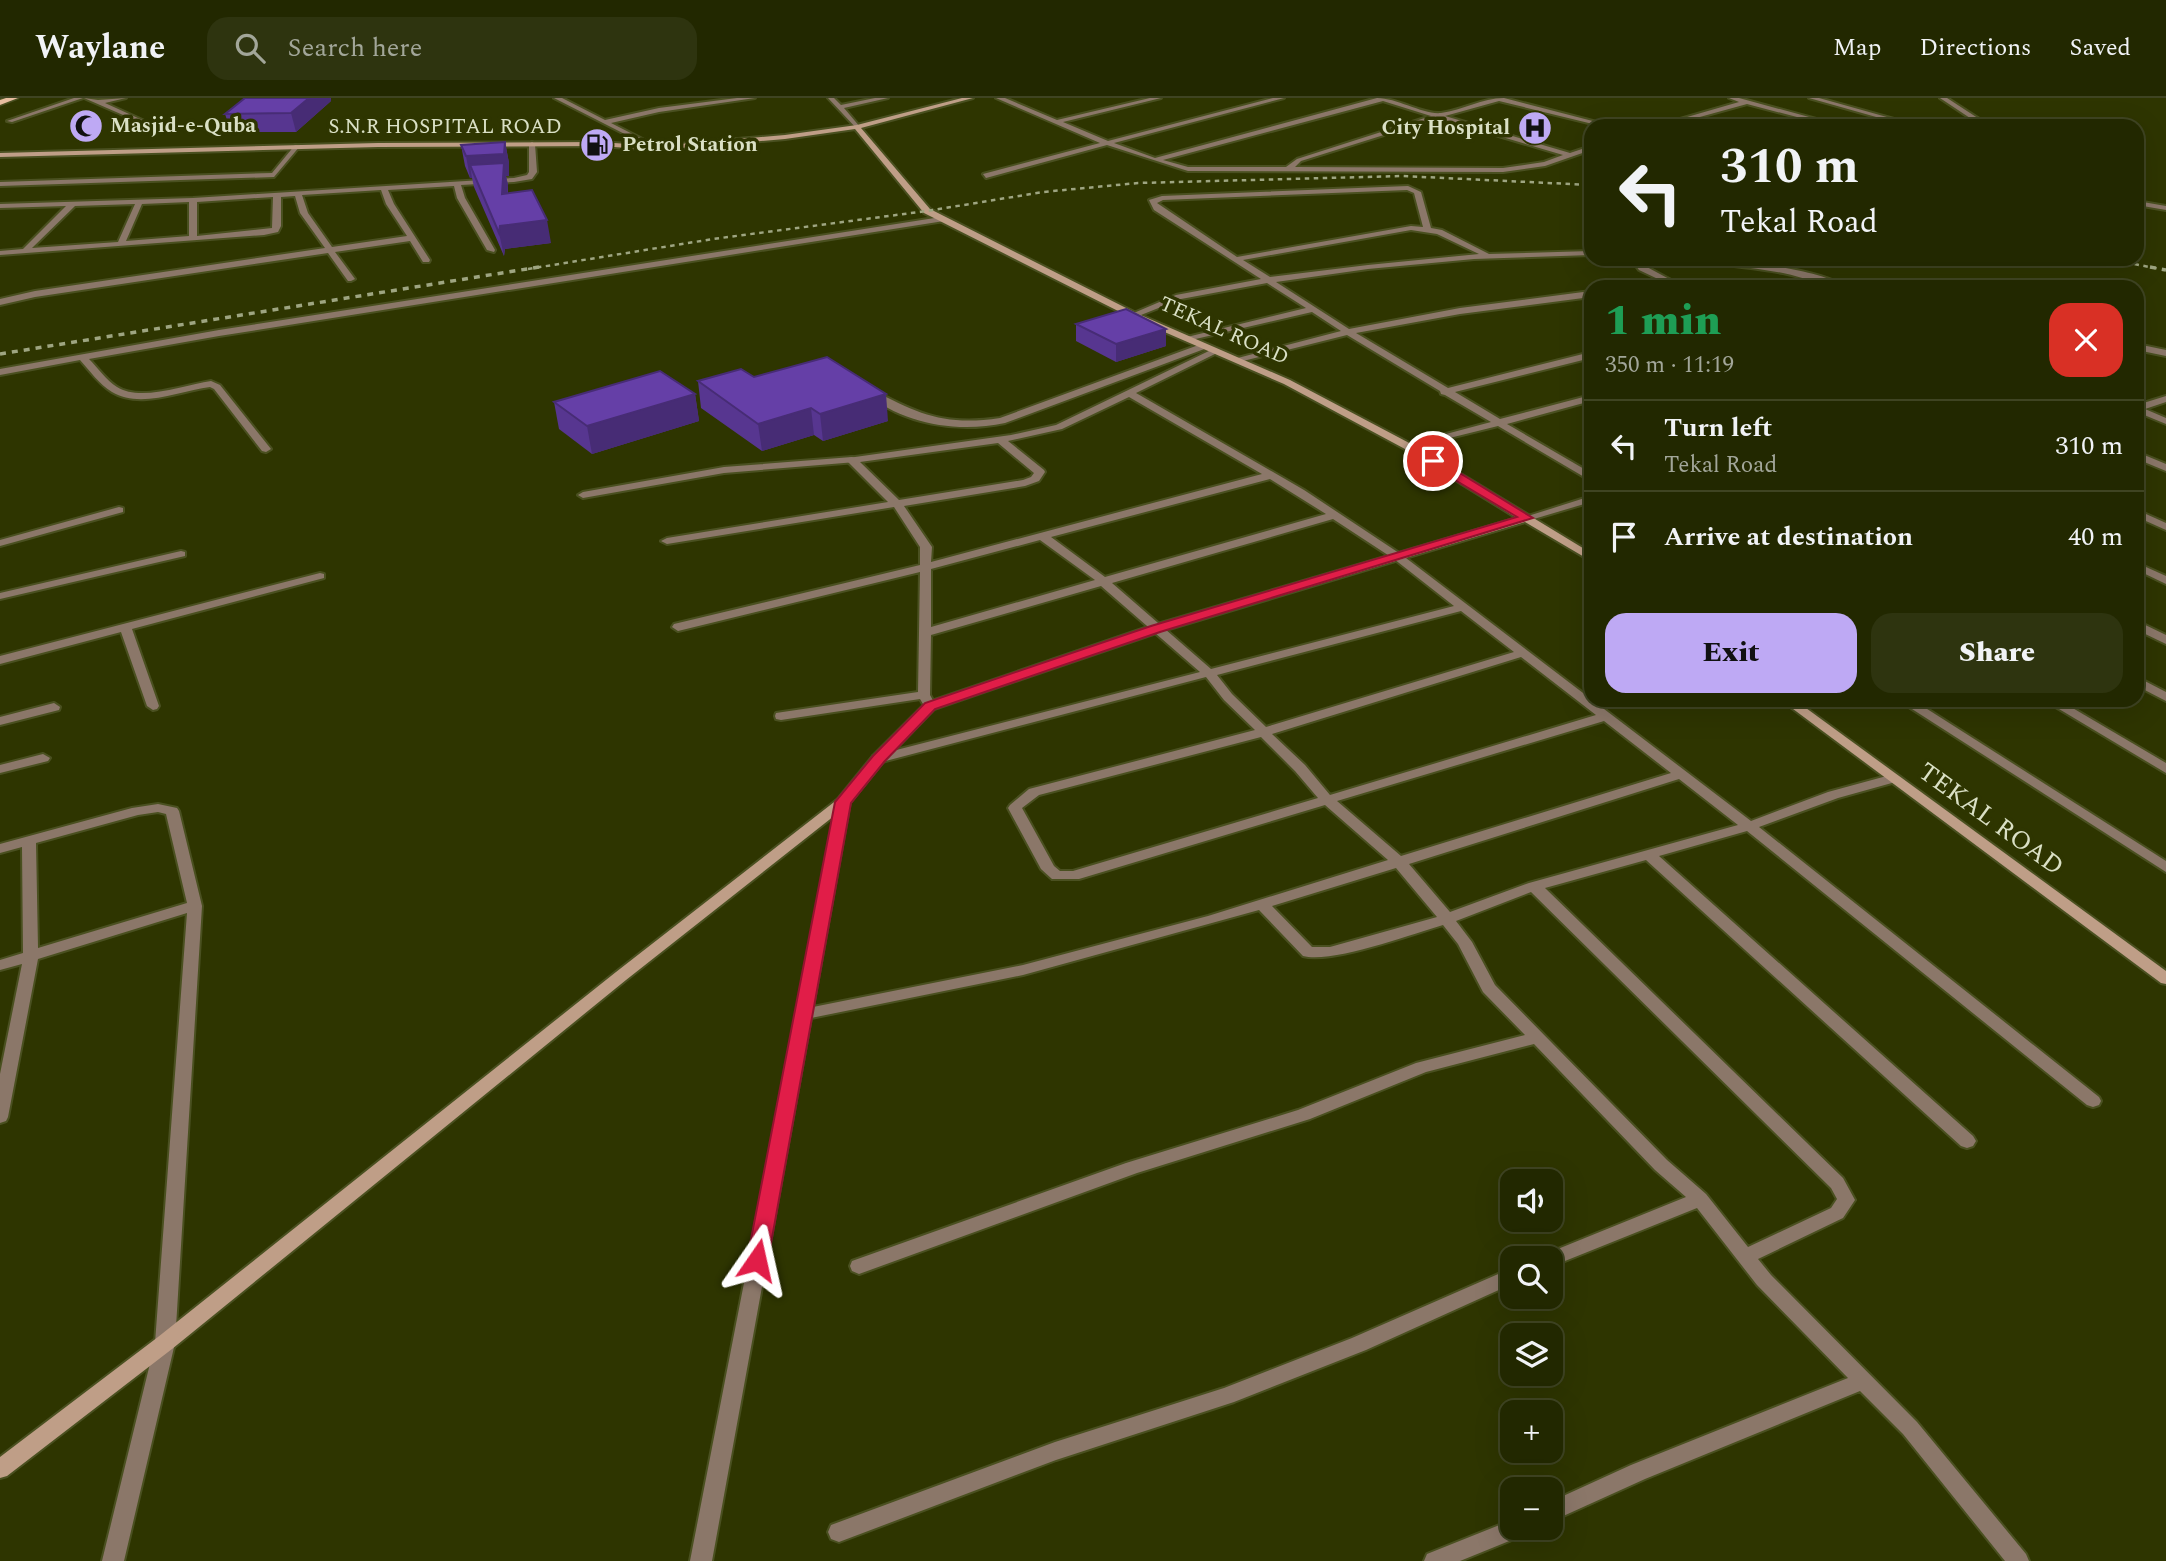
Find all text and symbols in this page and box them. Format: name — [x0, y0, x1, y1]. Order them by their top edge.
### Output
search box — [207, 17, 697, 80]
text: Waylane — [35, 23, 165, 73]
text: Search here — [287, 28, 422, 68]
icon: search — [231, 29, 269, 67]
text: Map — [1833, 30, 1881, 66]
text: Directions — [1919, 30, 2031, 66]
text: Saved — [2069, 30, 2131, 66]
mosque icon: Masjid-e-Quba — [67, 107, 105, 145]
hospital icon: City Hospital — [1516, 109, 1554, 147]
place label: Masjid-e-Quba — [110, 110, 256, 142]
street label: S.N.R HOSPITAL ROAD — [328, 111, 562, 143]
place label: City Hospital — [1381, 112, 1510, 144]
fuel station icon: Petrol Station — [578, 126, 616, 164]
place label: Petrol Station — [622, 129, 758, 161]
text: 310 m — [1720, 130, 1859, 205]
icon: left — [1605, 147, 1696, 238]
text: Tekal Road — [1720, 198, 1878, 247]
street label: TEKAL ROAD — [1154, 288, 1294, 374]
text: 1 min — [1605, 290, 1721, 353]
button: close — [2049, 303, 2123, 377]
text: 350 m · 11:19 — [1605, 348, 1734, 383]
text: Turn left — [1664, 408, 1772, 448]
text: 310 m — [2055, 426, 2123, 466]
icon: left — [1605, 427, 1643, 465]
pin — [1403, 431, 1463, 491]
icon: arrive — [1414, 442, 1452, 480]
text: Tekal Road — [1664, 448, 1777, 483]
text: Arrive at destination — [1664, 517, 1913, 557]
text: 40 m — [2068, 517, 2123, 557]
icon: arrive — [1605, 518, 1643, 556]
button: Exit — [1605, 613, 1857, 693]
button: Share — [1871, 613, 2123, 693]
street label: TEKAL ROAD — [1910, 752, 2072, 886]
map controls — [1500, 1169, 1563, 1540]
button: sound — [1500, 1169, 1563, 1232]
position arrow — [720, 1223, 794, 1297]
button: search — [1500, 1246, 1563, 1309]
button: layers — [1500, 1323, 1563, 1386]
button: + — [1500, 1400, 1563, 1463]
button: − — [1500, 1477, 1563, 1540]

